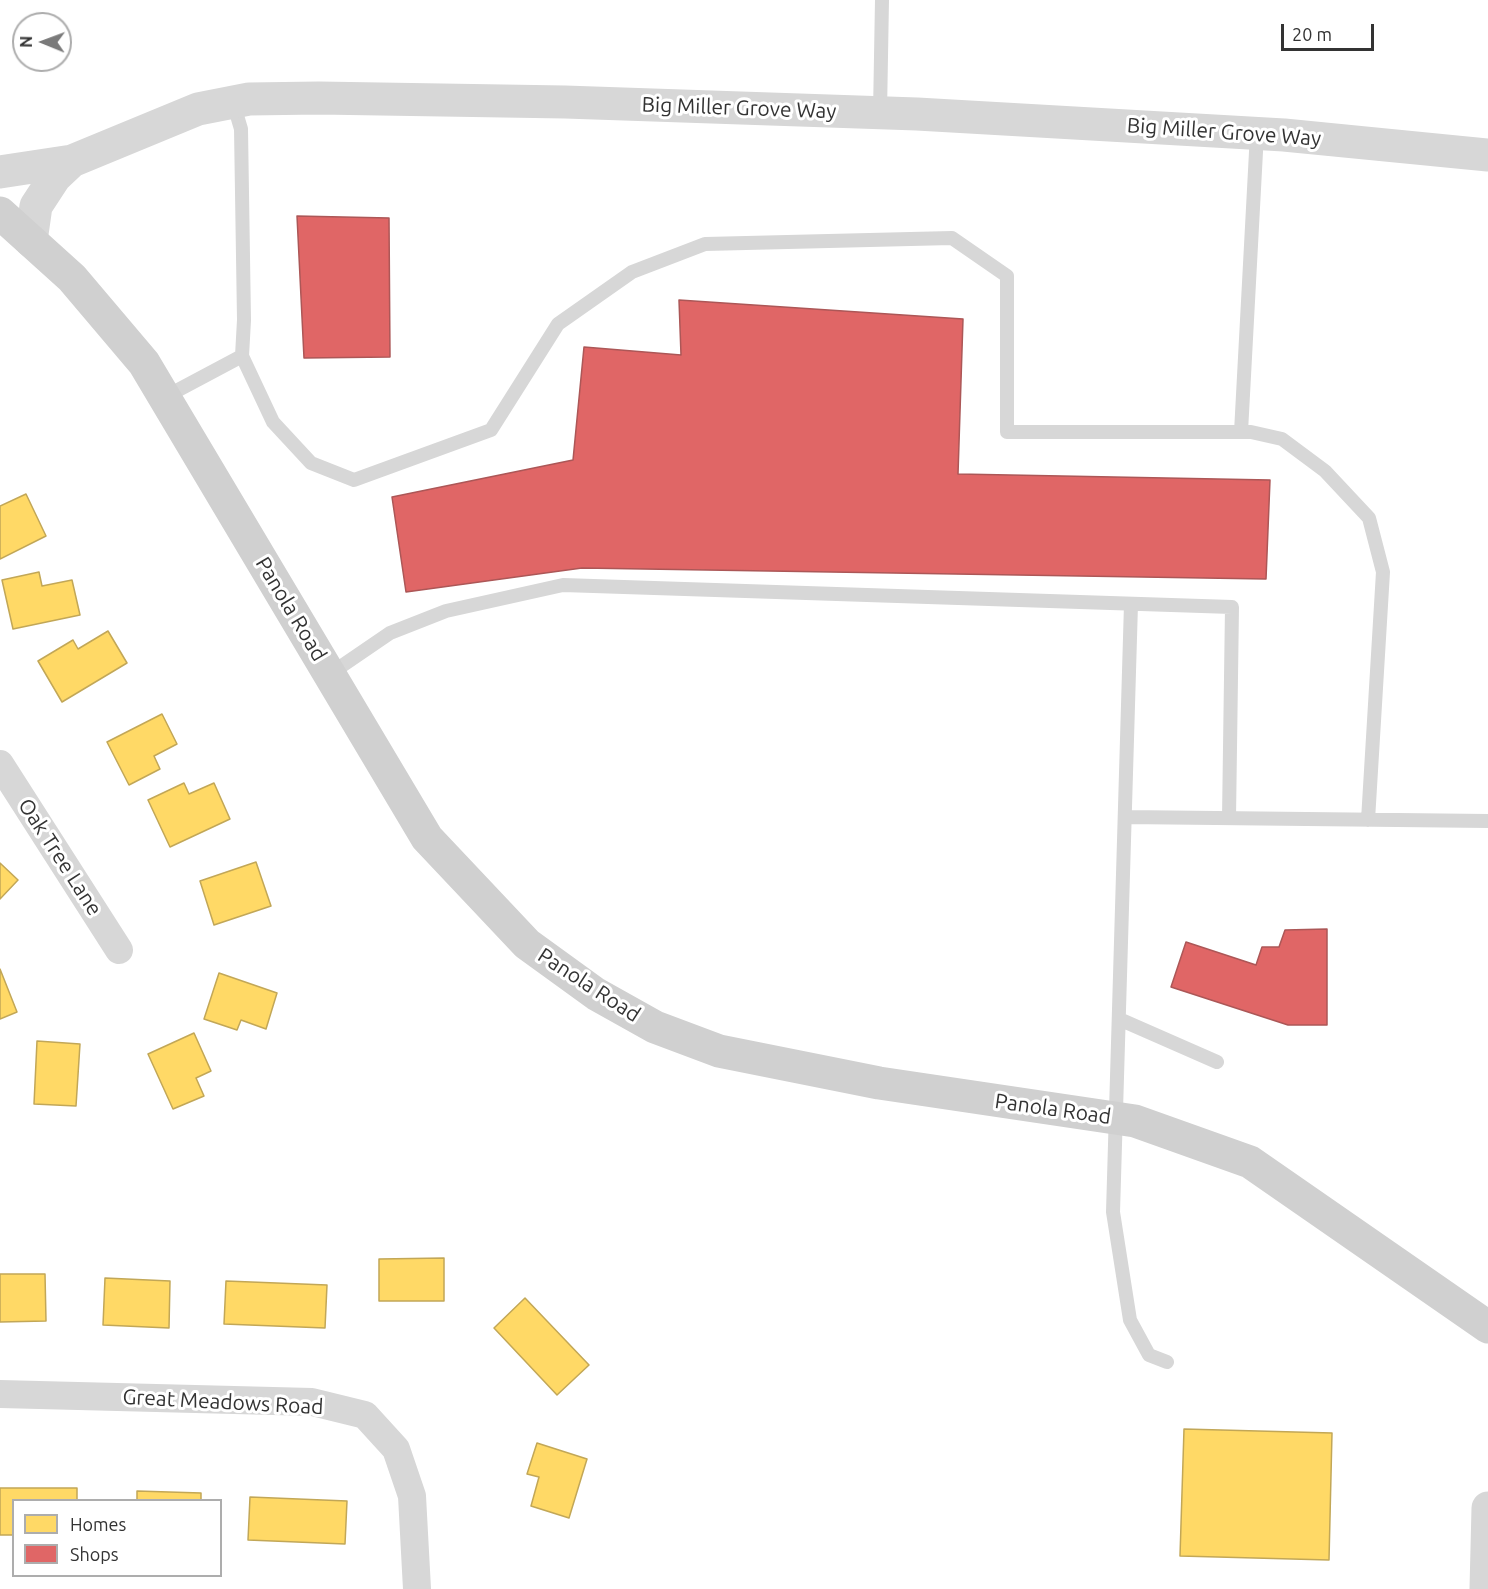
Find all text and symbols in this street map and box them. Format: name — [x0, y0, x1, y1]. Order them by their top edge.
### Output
north arrow — [12, 12, 72, 72]
scale bar — [1284, 12, 1377, 50]
text: 20 m — [1292, 24, 1332, 44]
text: N — [17, 36, 35, 48]
street label: Big Miller Grove Way — [641, 92, 837, 124]
street label: Big Miller Grove Way — [1126, 113, 1322, 151]
street label: Panola Road — [250, 552, 332, 666]
street label: Oak Tree Lane — [13, 794, 107, 920]
street label: Panola Road — [533, 943, 645, 1027]
street label: Panola Road — [993, 1088, 1113, 1130]
street label: Great Meadows Road — [122, 1384, 324, 1420]
legend — [12, 1499, 222, 1577]
text: Homes — [70, 1514, 126, 1534]
text: Shops — [70, 1544, 119, 1564]

